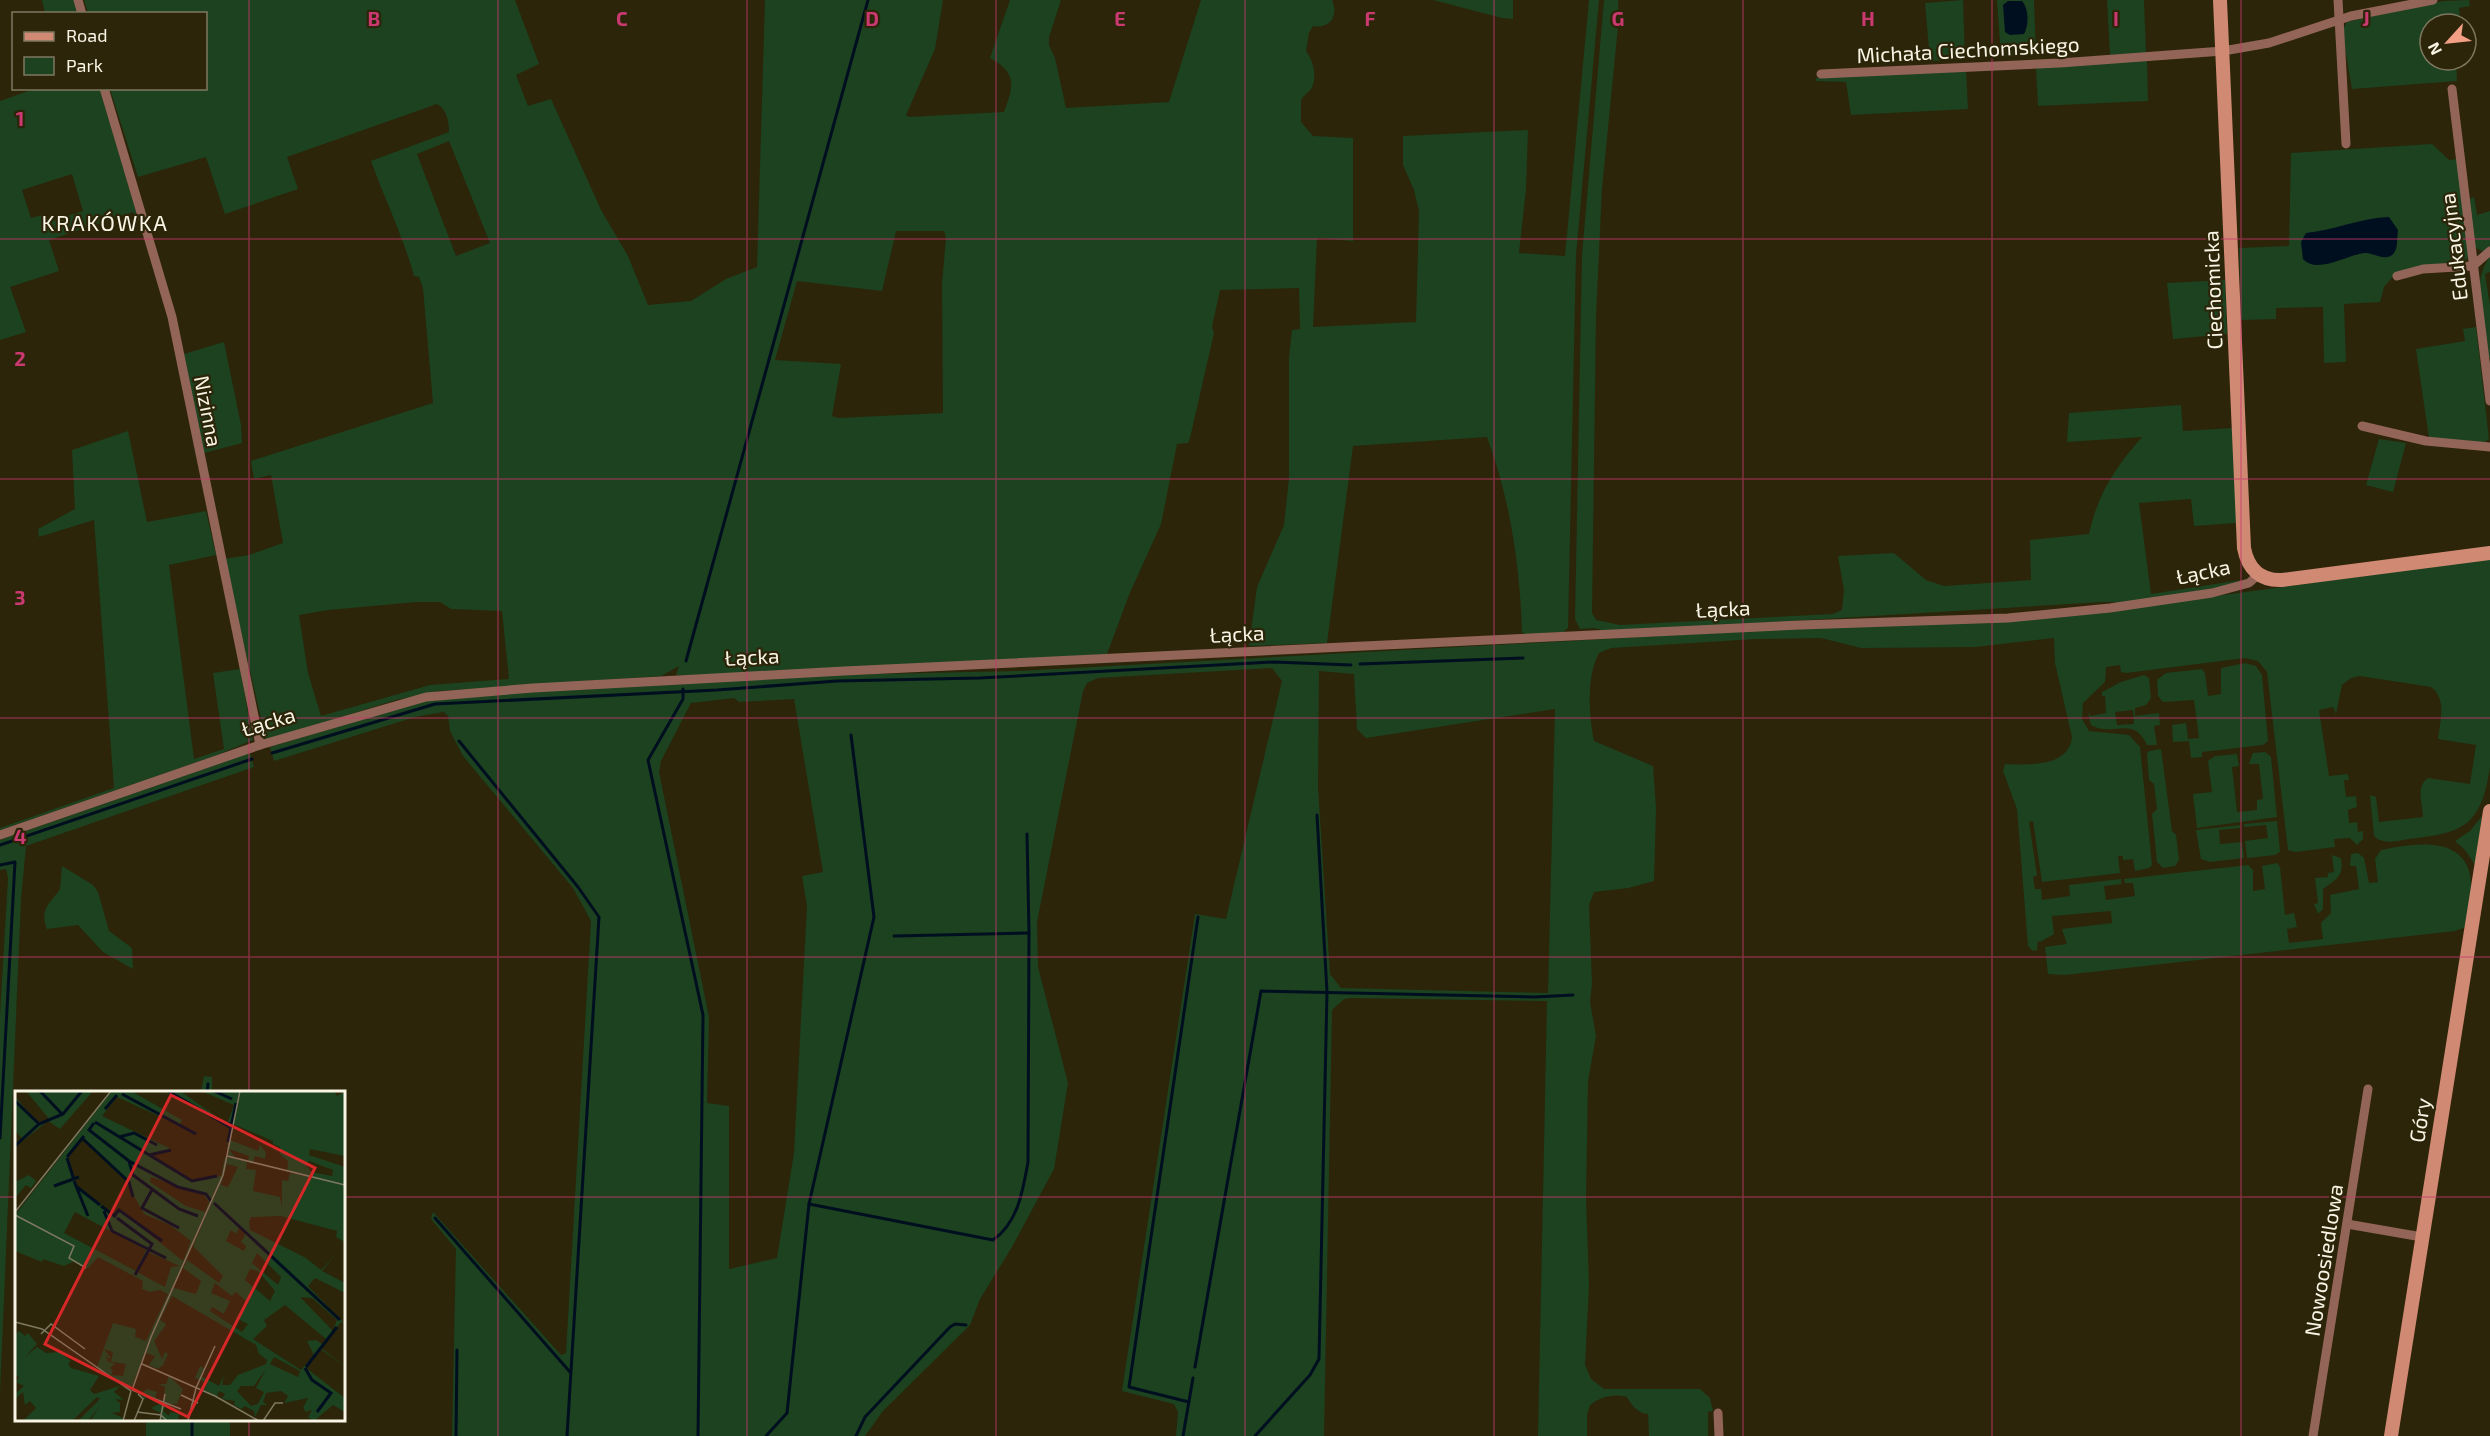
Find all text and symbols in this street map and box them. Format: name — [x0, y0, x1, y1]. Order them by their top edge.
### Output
text: B — [368, 6, 380, 30]
text: C — [616, 6, 628, 30]
text: D — [865, 6, 879, 30]
text: E — [1114, 6, 1126, 30]
text: F — [1364, 6, 1376, 30]
text: G — [1612, 6, 1624, 30]
text: H — [1861, 6, 1875, 30]
text: I — [2113, 6, 2119, 30]
text: J — [2362, 6, 2370, 30]
legend — [12, 12, 207, 90]
north arrow — [2418, 12, 2478, 72]
text: Road — [66, 24, 107, 46]
street label: Michała Ciechomskiego — [1856, 31, 2080, 67]
text: N — [2423, 40, 2445, 59]
text: Park — [66, 54, 103, 76]
text: 1 — [16, 106, 24, 130]
street label: Edukacyjna — [2434, 192, 2473, 302]
district label: KRAKÓWKA — [41, 209, 169, 235]
street label: Ciechomicka — [2197, 230, 2227, 350]
text: 2 — [14, 346, 26, 370]
street label: Nizinna — [190, 373, 228, 449]
street label: Łącka — [2174, 553, 2232, 589]
text: 3 — [14, 585, 26, 609]
street label: Łącka — [1695, 594, 1751, 622]
street label: Łącka — [1209, 619, 1265, 647]
street label: Łącka — [724, 642, 780, 670]
street label: Łącka — [238, 701, 298, 741]
text: 4 — [14, 824, 27, 848]
inset map — [15, 1091, 345, 1421]
street label: Góry — [2403, 1096, 2435, 1144]
street label: Nowoosiedlowa — [2299, 1182, 2347, 1338]

